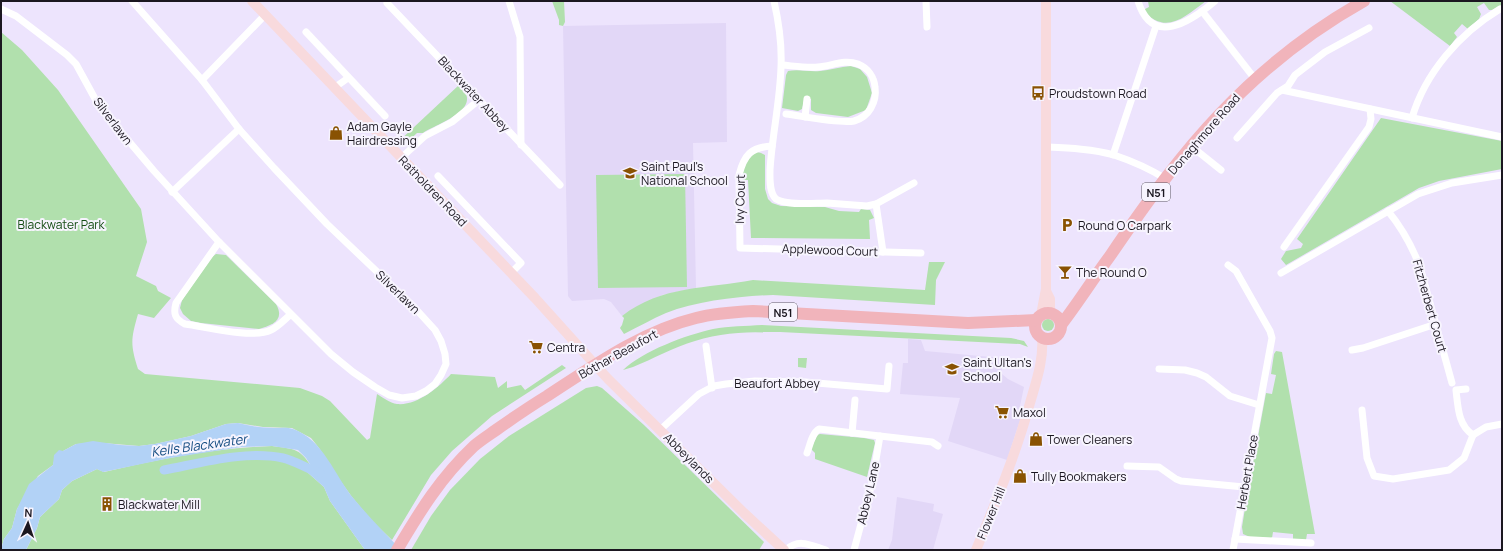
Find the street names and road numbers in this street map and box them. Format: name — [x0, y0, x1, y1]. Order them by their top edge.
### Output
street label: Blackwater Abbey — [434, 52, 514, 136]
street label: Donaghmore Road — [1164, 90, 1244, 178]
street label: Silverlawn — [89, 94, 137, 148]
street label: Ratholdren Road — [395, 152, 471, 230]
street label: Ivy Court — [731, 174, 749, 224]
road number: N51 — [1142, 183, 1170, 201]
street label: Applewood Court — [782, 240, 878, 260]
street label: Fitzherbert Court — [1409, 257, 1451, 355]
street label: Silverlawn — [372, 267, 424, 317]
road number: N51 — [769, 303, 797, 321]
street label: Bóthar Beaufort — [575, 325, 661, 383]
street label: Beaufort Abbey — [734, 375, 821, 392]
street label: Abbeylands — [660, 429, 718, 487]
street label: Herbert Place — [1232, 433, 1262, 511]
street label: Abbey Lane — [852, 460, 884, 526]
street label: Flower Hill — [973, 484, 1009, 542]

